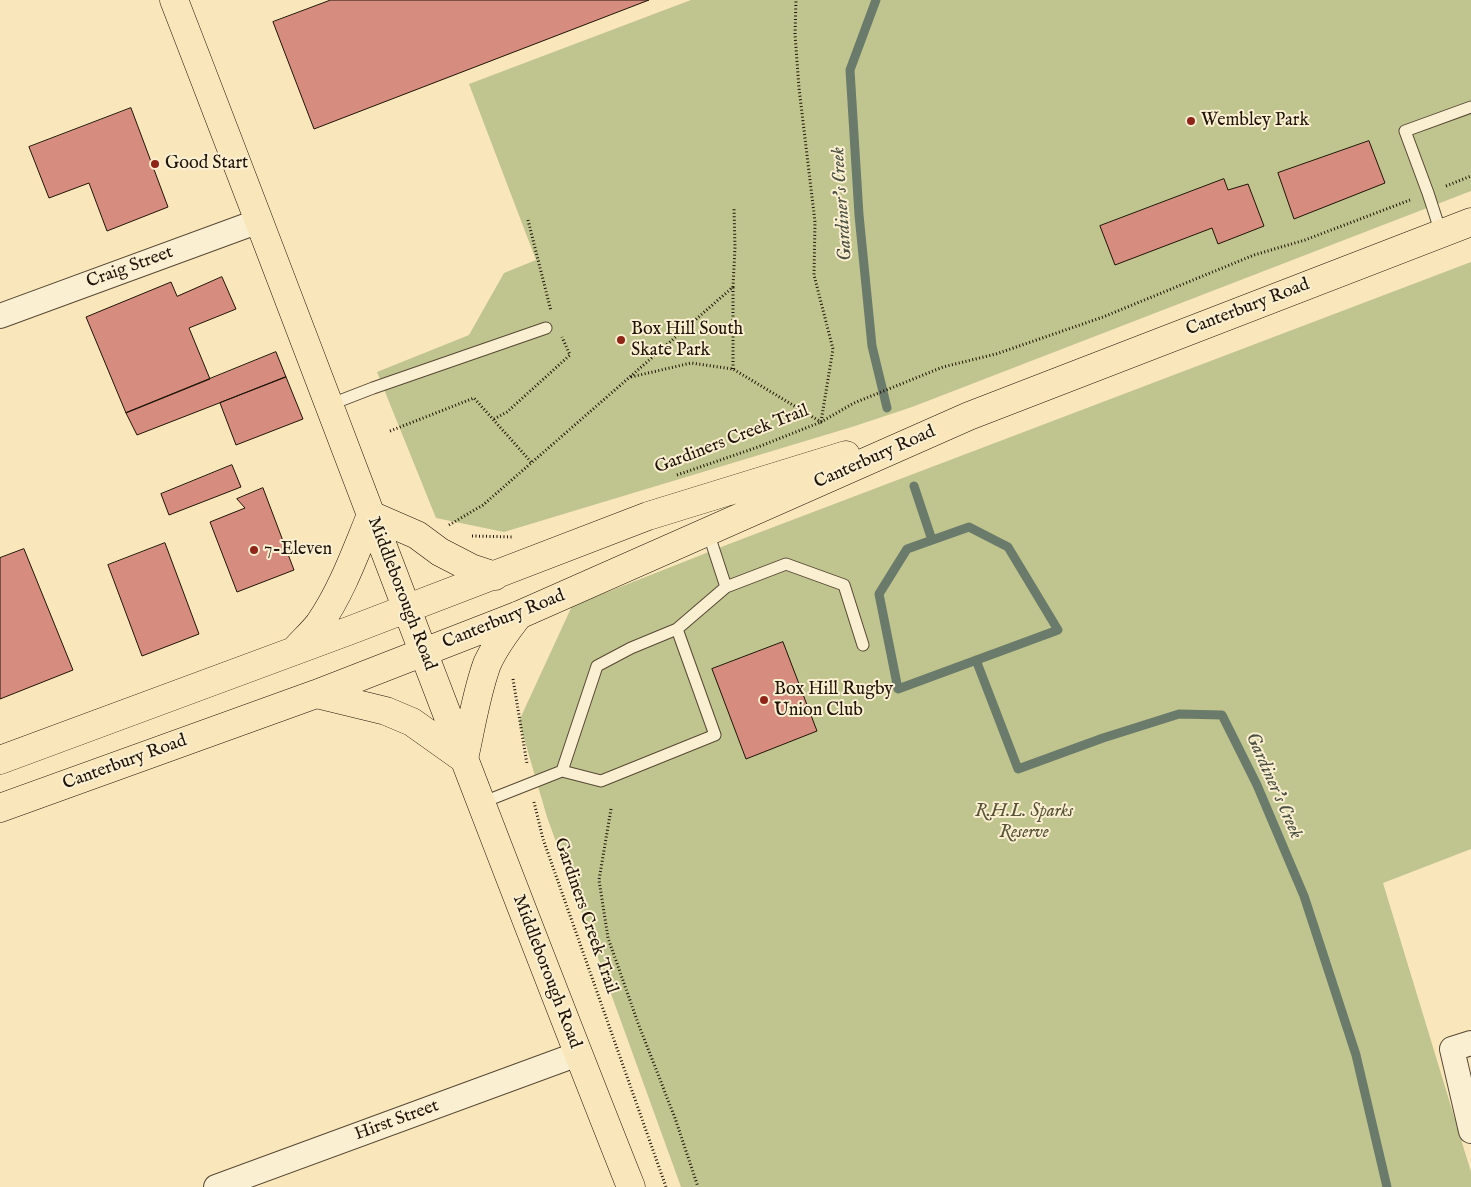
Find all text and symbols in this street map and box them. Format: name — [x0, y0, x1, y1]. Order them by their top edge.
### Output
place label: Wembley Park — [1201, 110, 1309, 132]
marker: Wembley Park — [1185, 115, 1197, 127]
water label: Gardiner's Creek — [828, 146, 858, 262]
place label: Good Start — [165, 153, 248, 175]
marker: Good Start — [149, 158, 161, 170]
street label: Craig Street — [84, 242, 176, 294]
street label: Canterbury Road — [1183, 275, 1313, 341]
place label: Box Hill South Skate Park — [631, 319, 743, 362]
marker: Box Hill South Skate Park — [615, 334, 627, 346]
street label: Gardiners Creek Trail — [652, 401, 812, 479]
street label: Canterbury Road — [811, 422, 939, 494]
street label: Middleborough Road — [362, 514, 440, 674]
place label: 7-Eleven — [264, 539, 332, 561]
marker: 7-Eleven — [248, 544, 260, 556]
street label: Canterbury Road — [440, 586, 568, 654]
place label: Box Hill Rugby Union Club — [774, 679, 893, 722]
marker: Box Hill Rugby Union Club — [758, 694, 770, 706]
water label: Gardiner's Creek — [1239, 729, 1307, 843]
street label: Canterbury Road — [60, 731, 190, 795]
park label: R.H.L. Sparks Reserve — [975, 801, 1073, 844]
street label: Gardiners Creek Trail — [548, 835, 622, 997]
street label: Middleborough Road — [507, 892, 585, 1052]
street label: Hirst Street — [352, 1096, 442, 1146]

